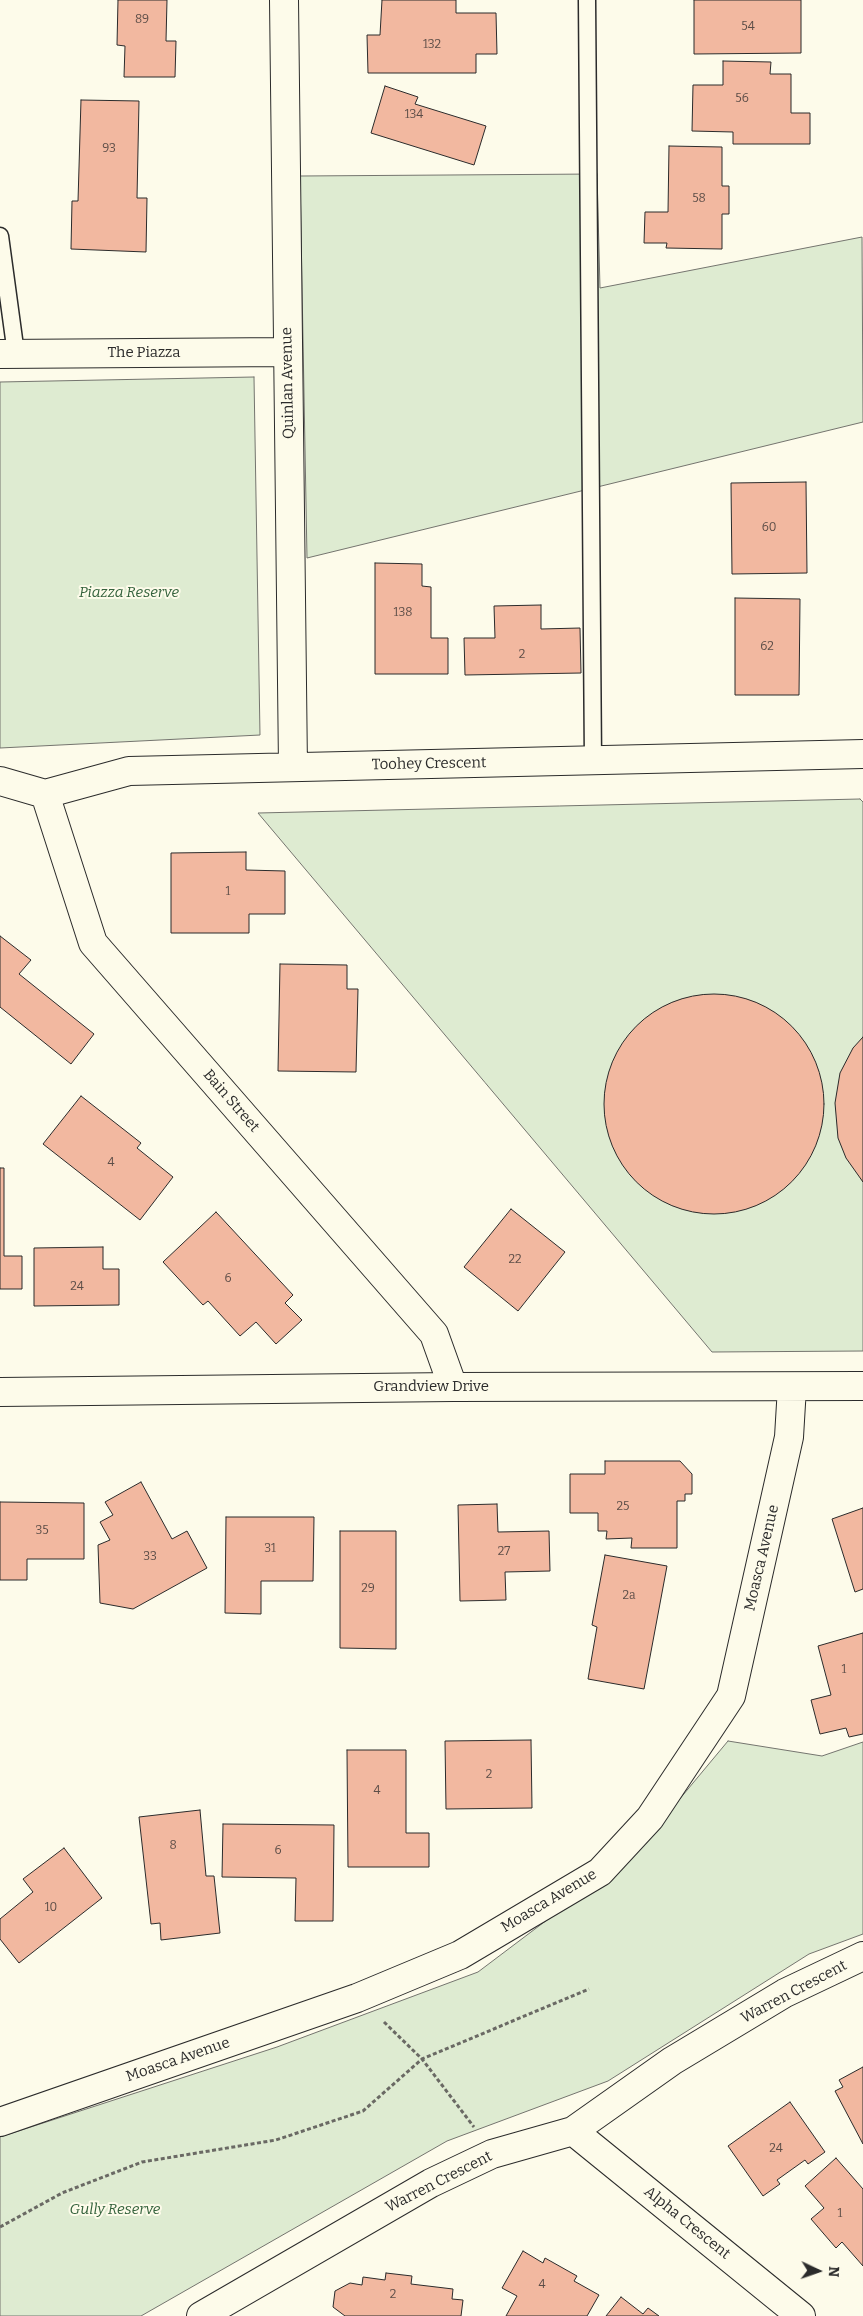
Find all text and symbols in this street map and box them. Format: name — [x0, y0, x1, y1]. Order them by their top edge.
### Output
house number: 89 — [135, 13, 149, 27]
house number: 54 — [741, 20, 755, 34]
house number: 132 — [423, 38, 441, 52]
house number: 56 — [735, 92, 749, 106]
house number: 134 — [405, 108, 423, 122]
house number: 93 — [102, 142, 116, 156]
house number: 58 — [692, 192, 706, 206]
street label: Quinlan Avenue — [278, 327, 298, 439]
street label: The Piazza — [107, 344, 181, 362]
house number: 60 — [762, 521, 776, 535]
park label: Piazza Reserve — [79, 584, 179, 602]
house number: 138 — [394, 606, 412, 620]
house number: 62 — [760, 640, 774, 654]
house number: 2 — [519, 648, 525, 662]
street label: Toohey Crescent — [371, 754, 487, 774]
house number: 1 — [226, 885, 230, 899]
street label: Bain Street — [199, 1066, 263, 1136]
house number: 4 — [107, 1156, 115, 1170]
house number: 22 — [508, 1253, 522, 1267]
house number: 6 — [224, 1272, 232, 1286]
house number: 24 — [70, 1280, 84, 1294]
street label: Grandview Drive — [373, 1378, 489, 1396]
house number: 25 — [617, 1500, 629, 1514]
street label: Moasca Avenue — [741, 1503, 783, 1613]
house number: 35 — [35, 1524, 49, 1538]
house number: 31 — [264, 1542, 276, 1556]
house number: 27 — [498, 1545, 510, 1559]
house number: 33 — [143, 1550, 157, 1564]
house number: 29 — [361, 1582, 375, 1596]
house number: 2a — [622, 1589, 636, 1603]
house number: 1 — [842, 1663, 846, 1677]
house number: 2 — [486, 1768, 492, 1782]
house number: 4 — [373, 1784, 381, 1798]
house number: 8 — [169, 1839, 177, 1853]
house number: 6 — [274, 1844, 282, 1858]
street label: Moasca Avenue — [498, 1865, 600, 1937]
house number: 10 — [45, 1901, 57, 1915]
street label: Warren Crescent — [738, 1957, 850, 2027]
street label: Moasca Avenue — [124, 2034, 232, 2086]
house number: 24 — [769, 2142, 783, 2156]
street label: Warren Crescent — [383, 2147, 495, 2217]
street label: Alpha Crescent — [640, 2183, 734, 2263]
park label: Gully Reserve — [70, 2201, 160, 2219]
house number: 1 — [838, 2207, 842, 2221]
north arrow — [793, 2246, 843, 2296]
text: N — [825, 2266, 842, 2278]
house number: 4 — [538, 2278, 546, 2292]
house number: 2 — [390, 2288, 396, 2302]

